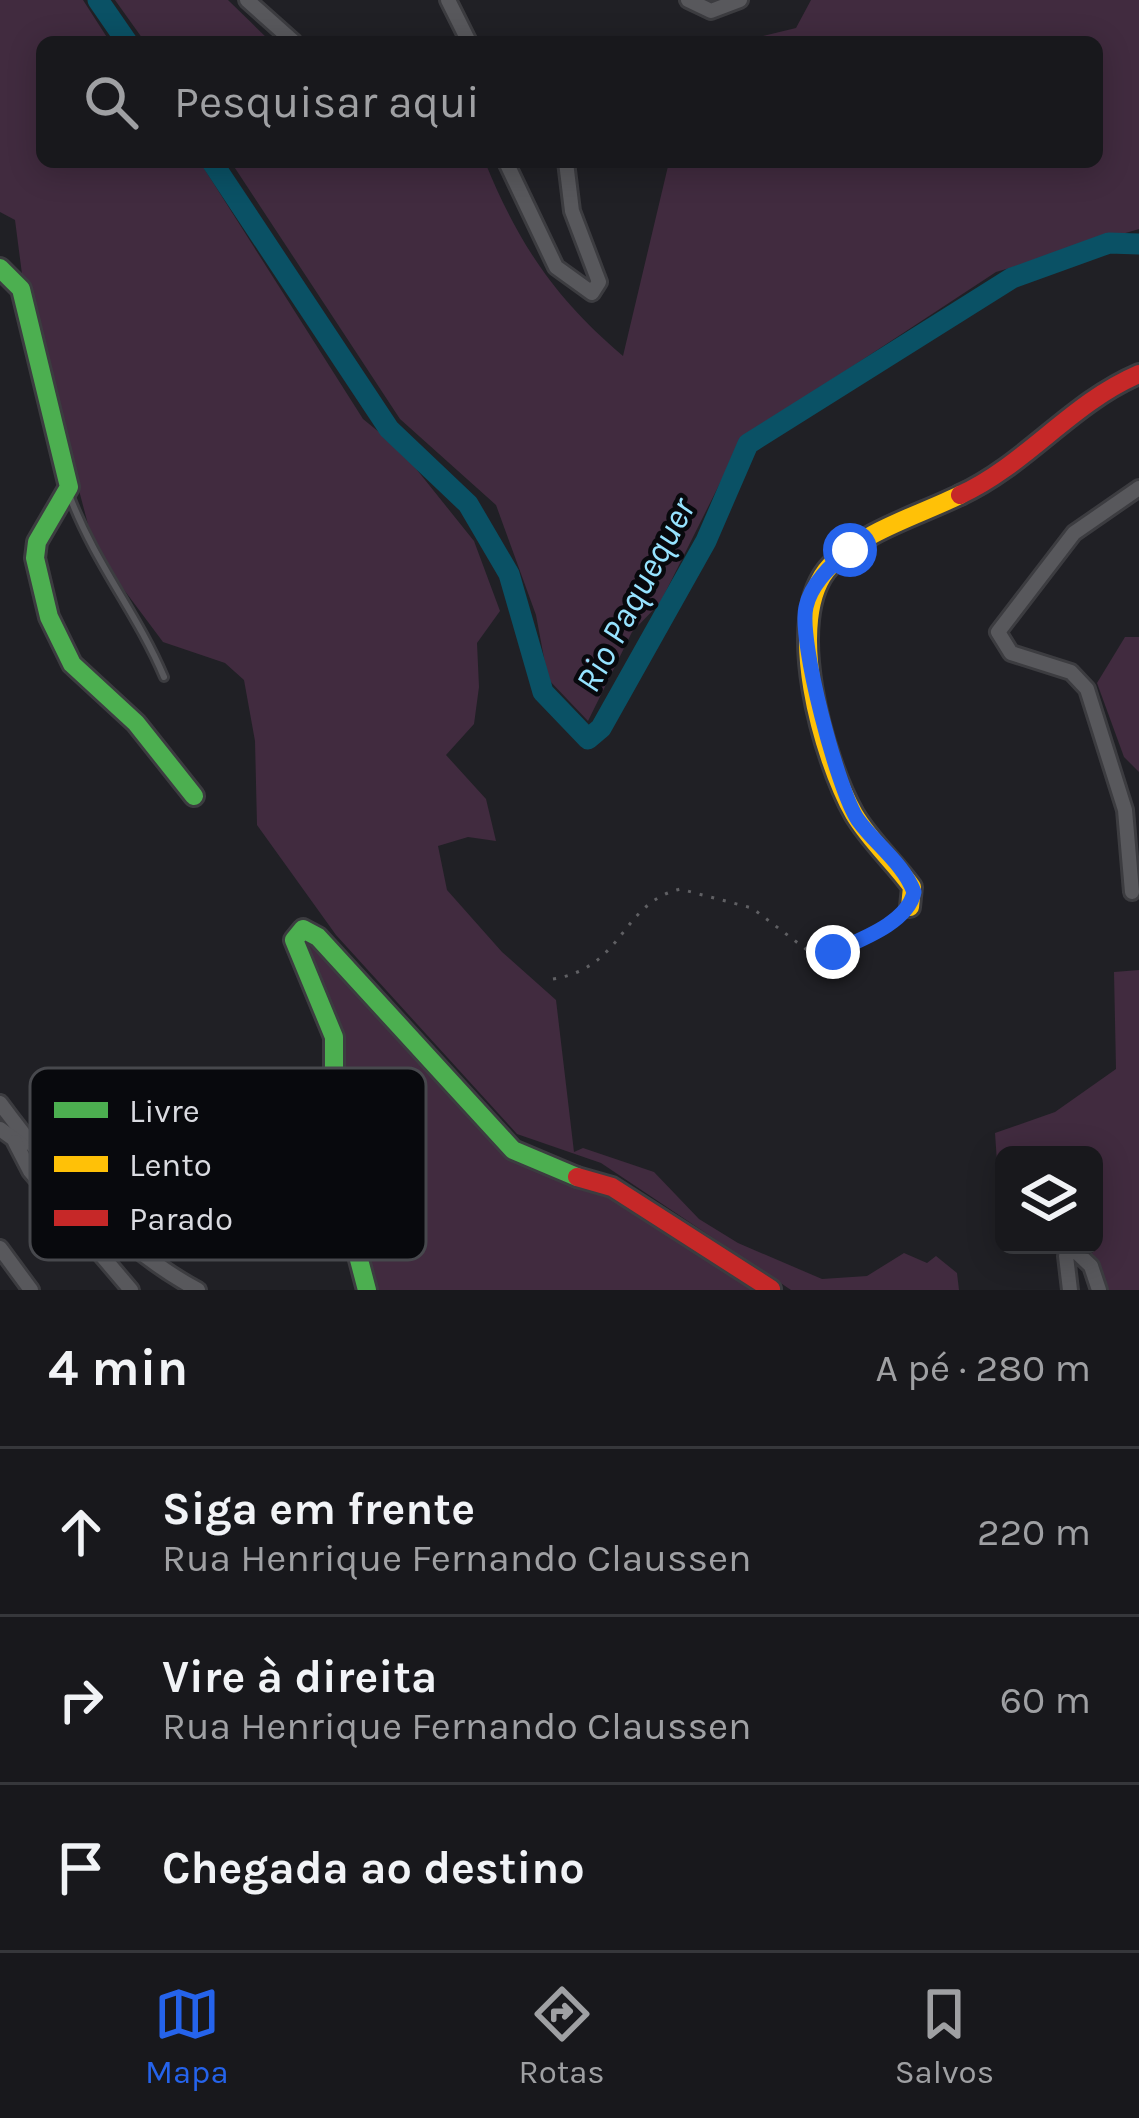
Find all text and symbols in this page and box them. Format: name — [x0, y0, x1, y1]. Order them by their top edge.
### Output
search box — [36, 36, 1103, 168]
icon: search — [78, 69, 144, 135]
text: Pesquisar aqui — [174, 76, 480, 128]
water label: Rio Paquequer — [566, 489, 705, 699]
route start — [823, 523, 877, 577]
route end — [806, 925, 860, 979]
legend — [30, 1068, 426, 1260]
text: Livre — [129, 1092, 200, 1130]
text: Lento — [129, 1146, 212, 1184]
map controls — [995, 1146, 1103, 1254]
button: layers — [995, 1146, 1103, 1254]
text: Parado — [129, 1200, 233, 1238]
text: 4 min — [48, 1338, 188, 1398]
text: A pé · 280 m — [876, 1345, 1091, 1391]
text: Siga em frente — [162, 1483, 475, 1535]
icon: ahead — [48, 1499, 114, 1565]
text: 220 m — [977, 1509, 1091, 1555]
text: Rua Henrique Fernando Claussen — [162, 1535, 751, 1581]
text: Vire à direita — [162, 1651, 437, 1703]
icon: right — [48, 1667, 114, 1733]
text: 60 m — [1000, 1677, 1091, 1723]
text: Rua Henrique Fernando Claussen — [162, 1703, 751, 1749]
icon: arrive — [48, 1835, 114, 1901]
text: Chegada ao destino — [162, 1842, 585, 1894]
tab: Mapa — [145, 1981, 229, 2091]
tab: Rotas — [519, 1981, 605, 2091]
tab: Salvos — [895, 1981, 994, 2091]

